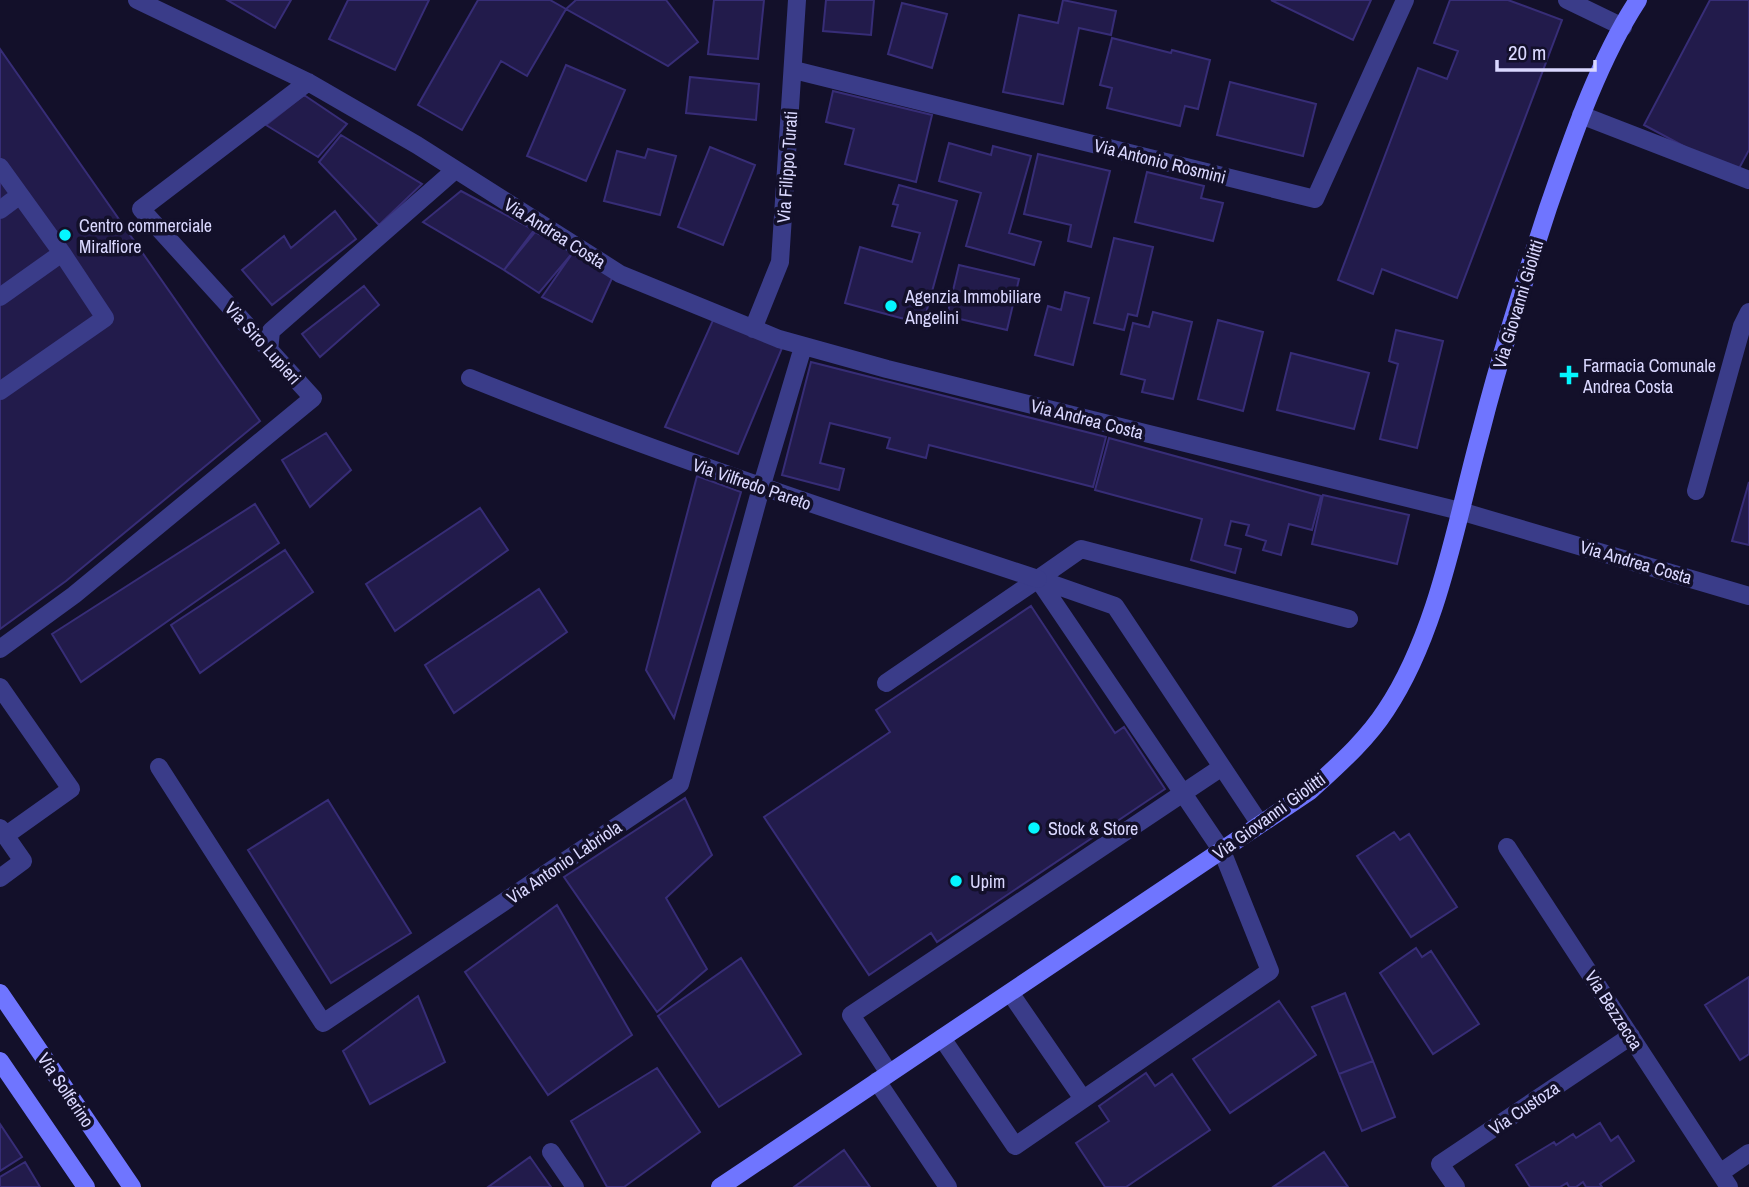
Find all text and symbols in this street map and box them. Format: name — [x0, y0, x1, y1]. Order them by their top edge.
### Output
scale bar — [1497, 28, 1595, 72]
text: 20 m — [1508, 38, 1546, 67]
street label: Via Filippo Turati — [771, 110, 803, 224]
street label: Via Antonio Rosmini — [1091, 133, 1229, 189]
street label: Via Andrea Costa — [499, 192, 611, 274]
place label: Centro commerciale Miralfiore — [79, 213, 212, 259]
marker: Centro commerciale Miralfiore — [57, 227, 73, 243]
street label: Via Giovanni Giolitti — [1487, 237, 1549, 371]
place label: Agenzia Immobiliare Angelini — [904, 284, 1041, 330]
street label: Via Siro Lupieri — [219, 296, 307, 390]
marker: Agenzia Immobiliare Angelini — [883, 298, 899, 314]
place label: Farmacia Comunale Andrea Costa — [1582, 353, 1716, 399]
marker: Farmacia Comunale Andrea Costa — [1561, 367, 1577, 383]
street label: Via Andrea Costa — [1028, 393, 1146, 445]
street label: Via Vilfredo Pareto — [689, 452, 815, 516]
street label: Via Andrea Costa — [1577, 534, 1695, 590]
street label: Via Giovanni Giolitti — [1208, 767, 1330, 865]
street label: Via Antonio Labriola — [502, 814, 626, 910]
place label: Stock & Store — [1048, 816, 1138, 841]
marker: Stock & Store — [1026, 820, 1042, 836]
place label: Upim — [970, 869, 1005, 894]
marker: Upim — [948, 873, 964, 889]
street label: Via Bezzecca — [1579, 965, 1649, 1055]
street label: Via Solferino — [32, 1048, 100, 1132]
street label: Via Custoza — [1484, 1075, 1564, 1141]

